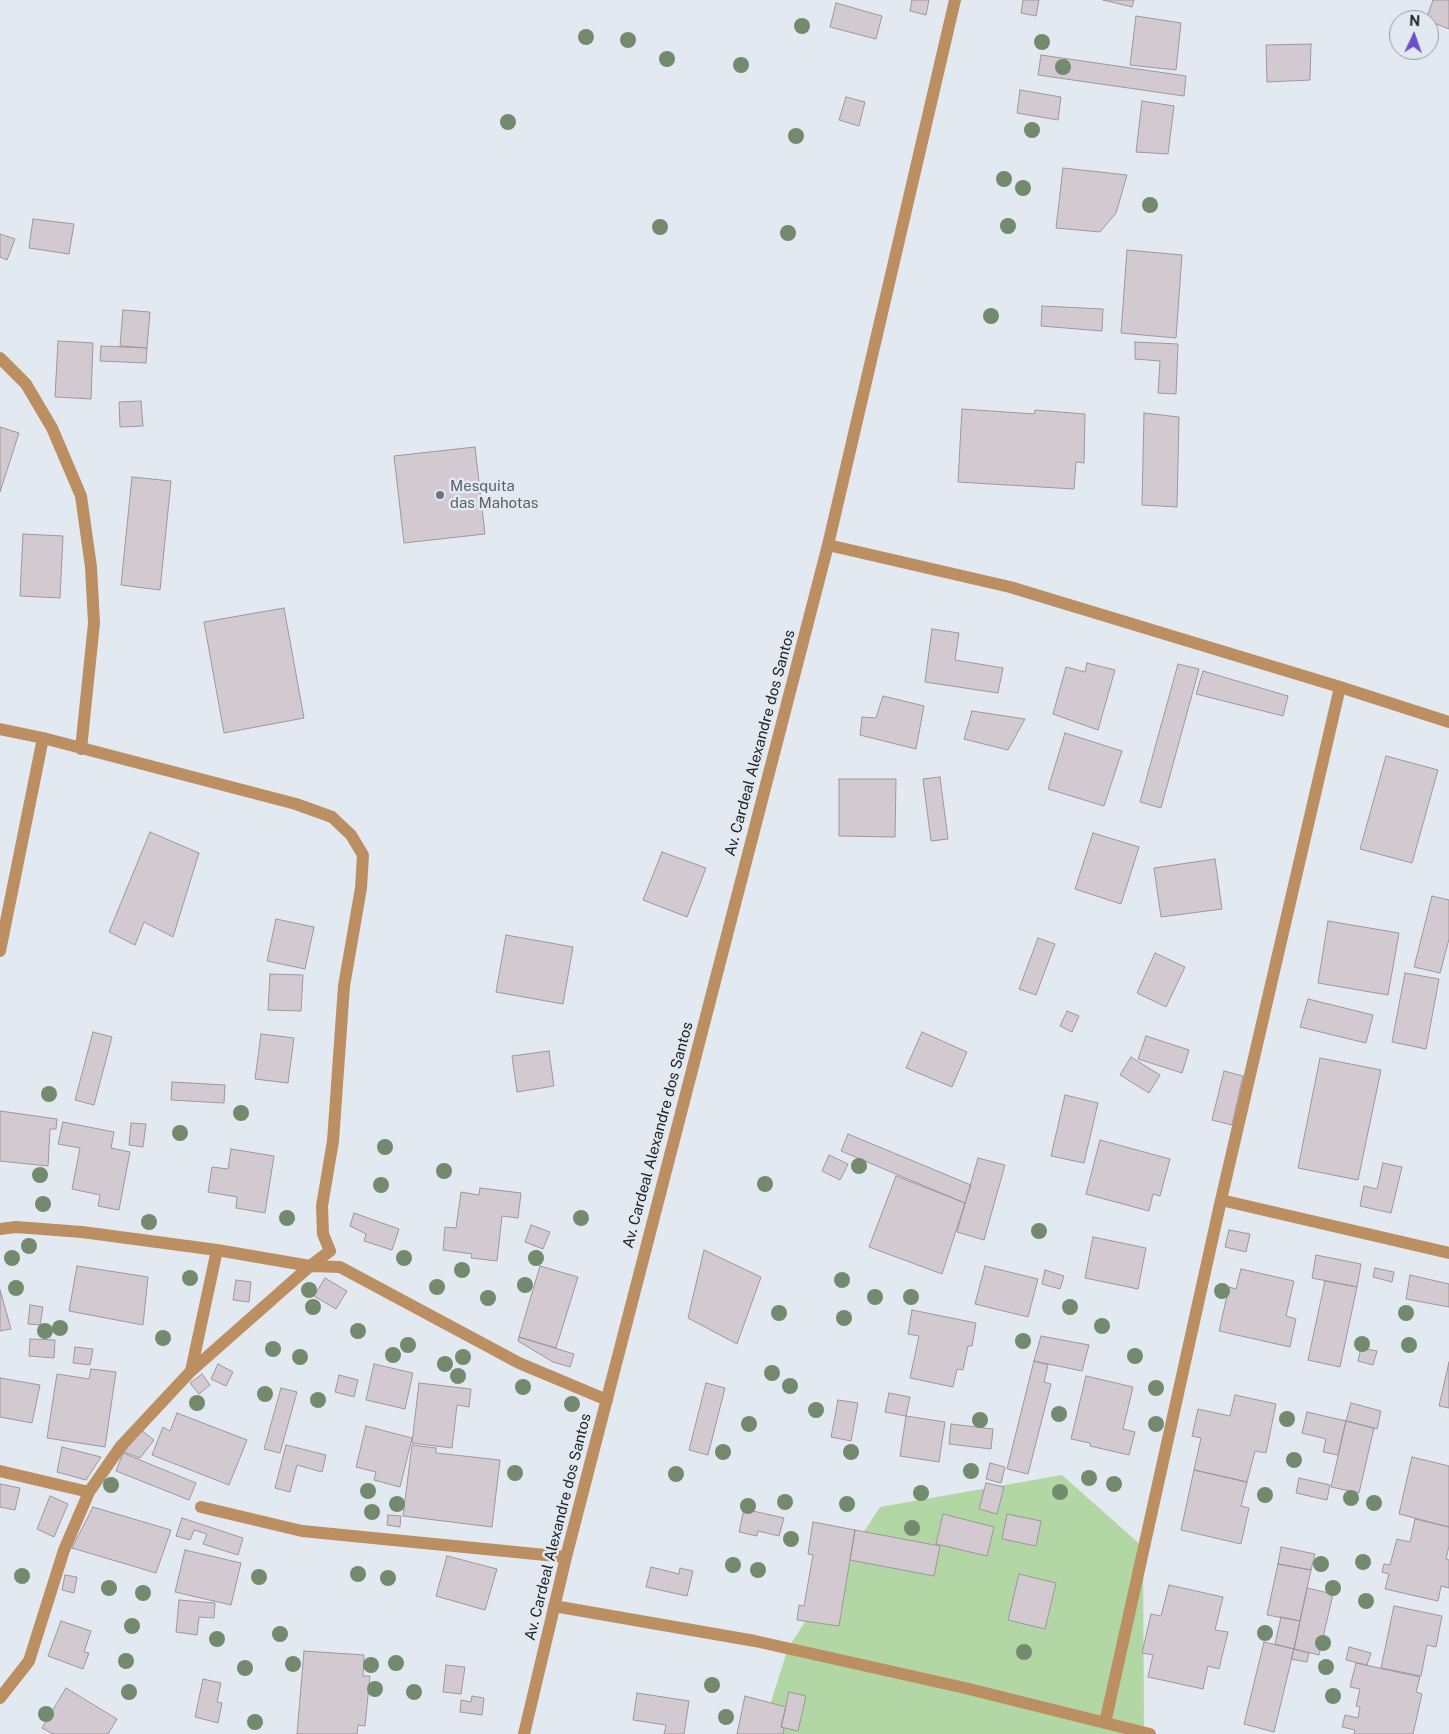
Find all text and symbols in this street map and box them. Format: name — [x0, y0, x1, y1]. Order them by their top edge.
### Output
north arrow — [1389, 10, 1439, 60]
text: N — [1409, 13, 1421, 29]
place label: Mesquita das Mahotas — [450, 477, 538, 512]
marker: Mesquita das Mahotas — [434, 489, 446, 501]
street label: Av. Cardeal Alexandre dos Santos — [721, 628, 799, 858]
street label: Av. Cardeal Alexandre dos Santos — [619, 1020, 697, 1250]
street label: Av. Cardeal Alexandre dos Santos — [521, 1412, 595, 1642]

